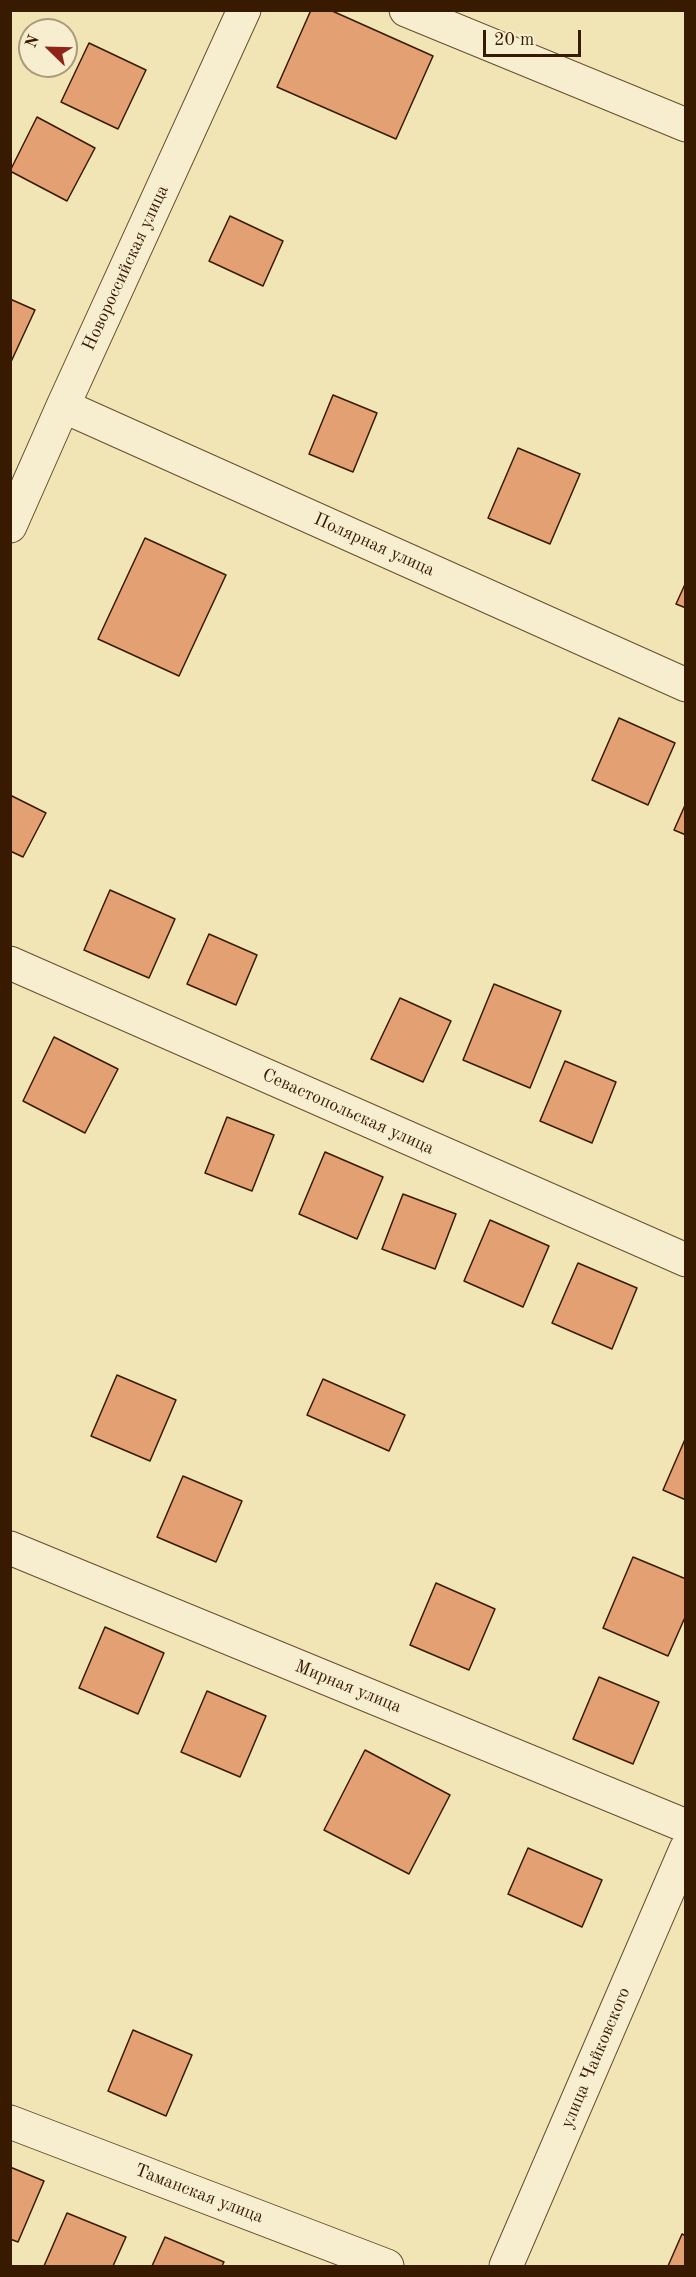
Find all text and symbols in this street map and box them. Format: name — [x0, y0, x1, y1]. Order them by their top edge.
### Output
north arrow — [18, 18, 78, 78]
scale bar — [486, 18, 584, 56]
text: 20 m — [494, 31, 534, 49]
text: N — [24, 33, 43, 51]
street label: Новороссийская улица — [78, 182, 174, 354]
street label: Полярная улица — [310, 509, 438, 581]
street label: Севастопольская улица — [259, 1064, 437, 1160]
street label: Мирная улица — [291, 1656, 405, 1718]
street label: улица Чайковского — [557, 1984, 635, 2132]
street label: Таманская улица — [132, 2160, 266, 2228]

